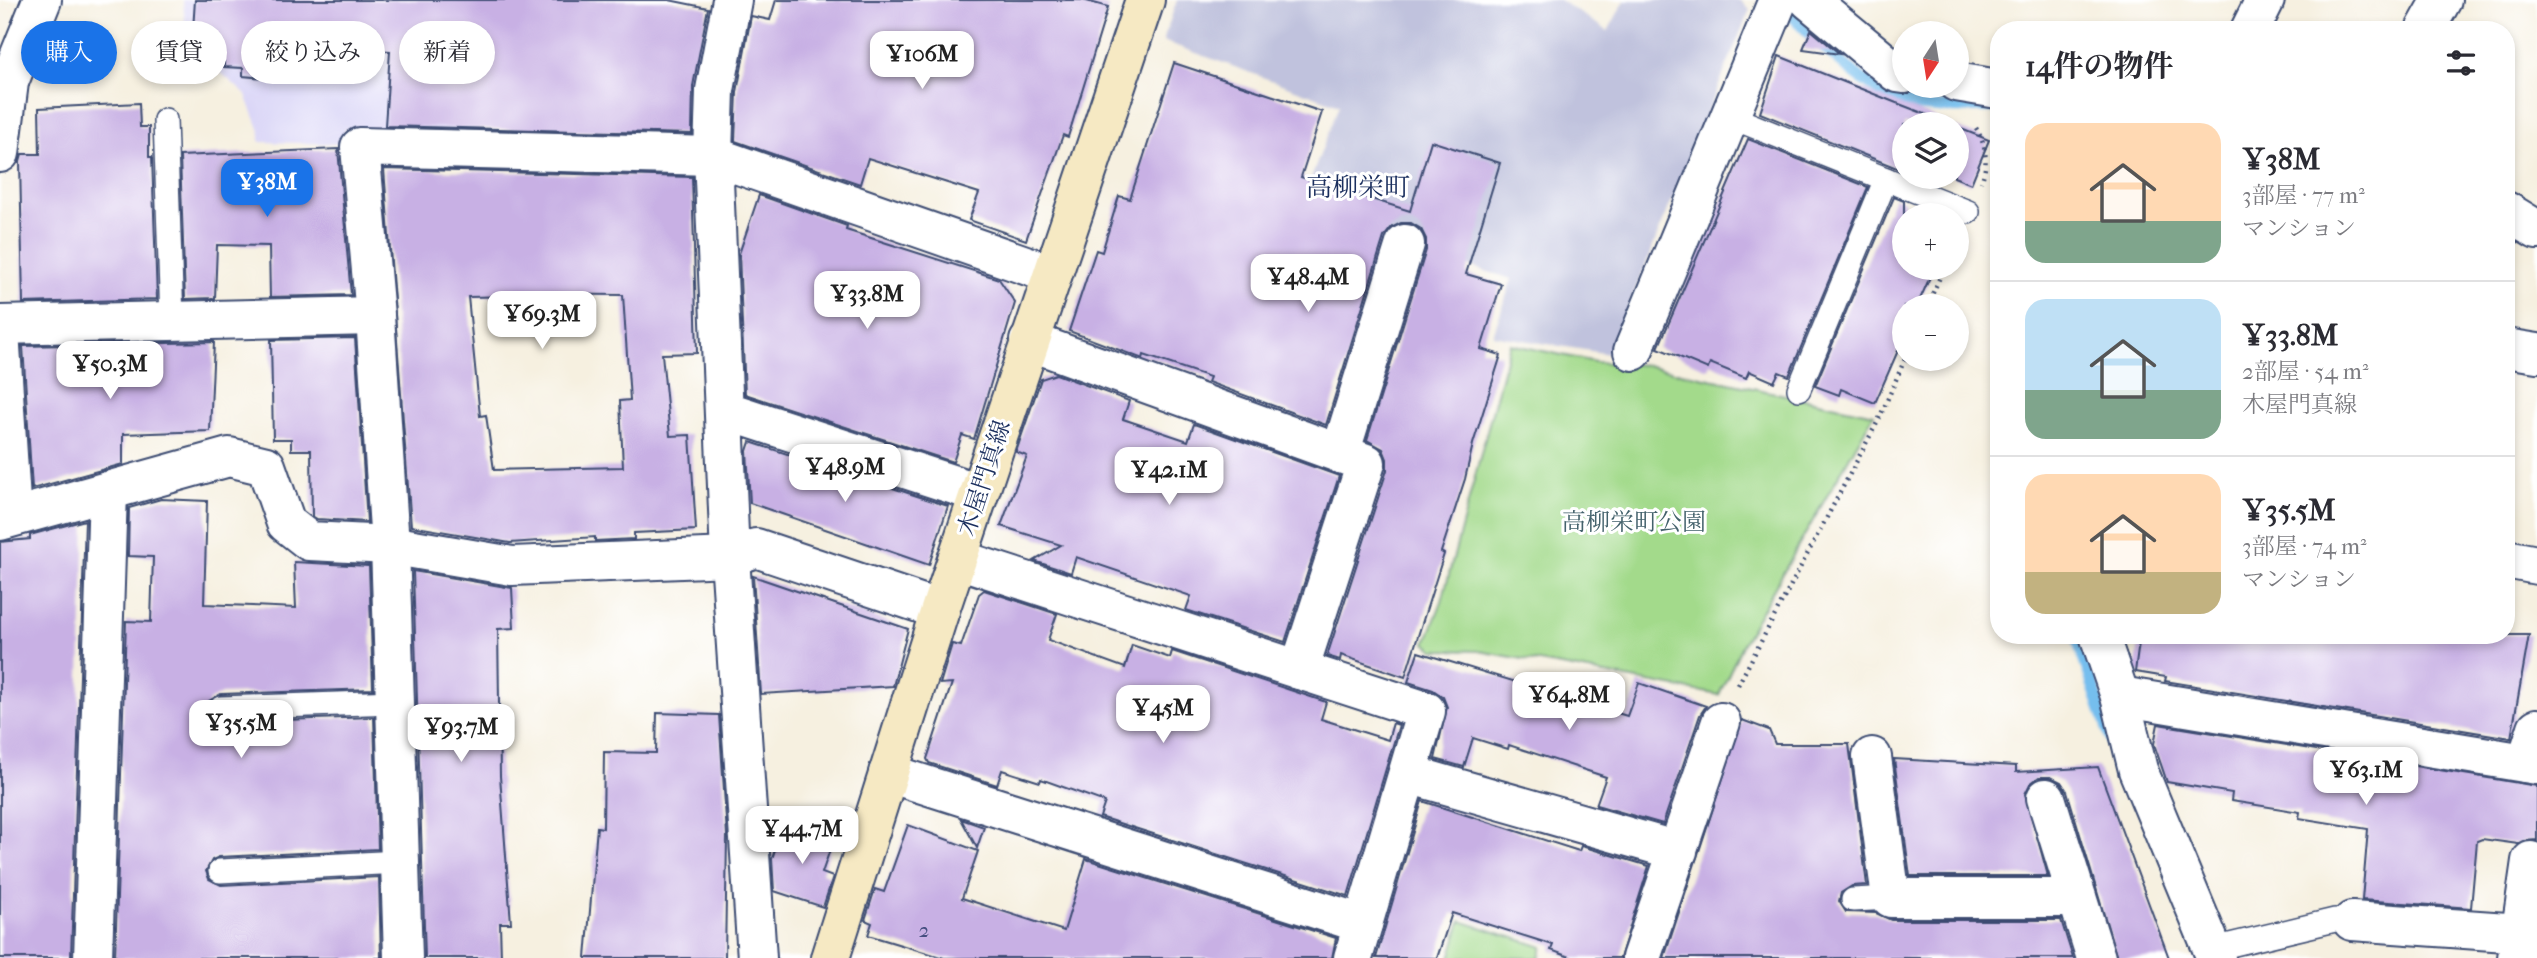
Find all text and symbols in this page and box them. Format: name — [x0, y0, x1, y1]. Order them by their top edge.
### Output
chip: 購入 — [21, 21, 117, 84]
chip: 賃貸 — [131, 21, 227, 84]
chip: 絞り込み — [241, 21, 385, 84]
chip: 新着 — [399, 21, 495, 84]
north arrow — [1892, 21, 1969, 98]
map controls — [1892, 21, 1969, 371]
pin: ¥106M — [873, 32, 971, 91]
text: ¥106M — [886, 40, 958, 67]
icon: filters — [2442, 44, 2480, 82]
text: 14件の物件 — [2025, 49, 2173, 84]
button: layers — [1892, 112, 1969, 189]
text: ¥38M — [2242, 142, 2320, 177]
icon: home — [2081, 151, 2165, 235]
pin: ¥38M — [226, 160, 308, 219]
text: ¥38M — [237, 168, 297, 195]
district label: 高柳栄町 — [1306, 172, 1410, 203]
text: 3部屋 · 77 m² — [2242, 182, 2365, 209]
button: + — [1892, 203, 1969, 280]
text: マンション — [2242, 215, 2356, 242]
pin: ¥48.4M — [1251, 254, 1365, 314]
text: ¥48.4M — [1267, 263, 1349, 290]
pin: ¥33.8M — [810, 272, 924, 331]
text: ¥33.8M — [830, 280, 904, 307]
pin: ¥69.3M — [485, 292, 599, 351]
button: − — [1892, 294, 1969, 371]
text: ¥69.3M — [503, 300, 581, 327]
text: ¥33.8M — [2242, 318, 2338, 353]
icon: home — [2081, 327, 2165, 411]
pin: ¥50.3M — [53, 342, 167, 401]
text: ¥50.3M — [72, 350, 148, 377]
text: 2部屋 · 54 m² — [2242, 358, 2368, 385]
text: 木屋門真線 — [2242, 391, 2357, 418]
street label: 木屋門真線 — [952, 417, 1016, 539]
pin: ¥48.9M — [788, 444, 902, 504]
pin: ¥42.1M — [1112, 448, 1226, 507]
text: ¥48.9M — [805, 453, 885, 480]
text: ¥42.1M — [1131, 456, 1207, 483]
text: ¥35.5M — [2242, 493, 2336, 528]
icon: home — [2081, 502, 2165, 586]
park label: 高柳栄町公園 — [1562, 508, 1706, 536]
text: 3部屋 · 74 m² — [2242, 533, 2367, 560]
text: マンション — [2242, 566, 2356, 593]
pin: ¥64.8M — [1512, 672, 1626, 732]
text: ¥64.8M — [1528, 681, 1610, 708]
pin: ¥45M — [1122, 686, 1204, 745]
text: ¥45M — [1132, 694, 1194, 721]
pin: ¥35.5M — [184, 700, 298, 760]
pin: ¥93.7M — [404, 704, 518, 764]
text: ¥35.5M — [205, 709, 277, 736]
text: ¥93.7M — [424, 713, 498, 740]
pin: ¥63.1M — [2309, 748, 2423, 807]
text: ¥63.1M — [2329, 756, 2403, 783]
pin: ¥44.7M — [745, 806, 859, 866]
text: ¥44.7M — [761, 815, 843, 842]
house number: 2 — [919, 918, 930, 942]

